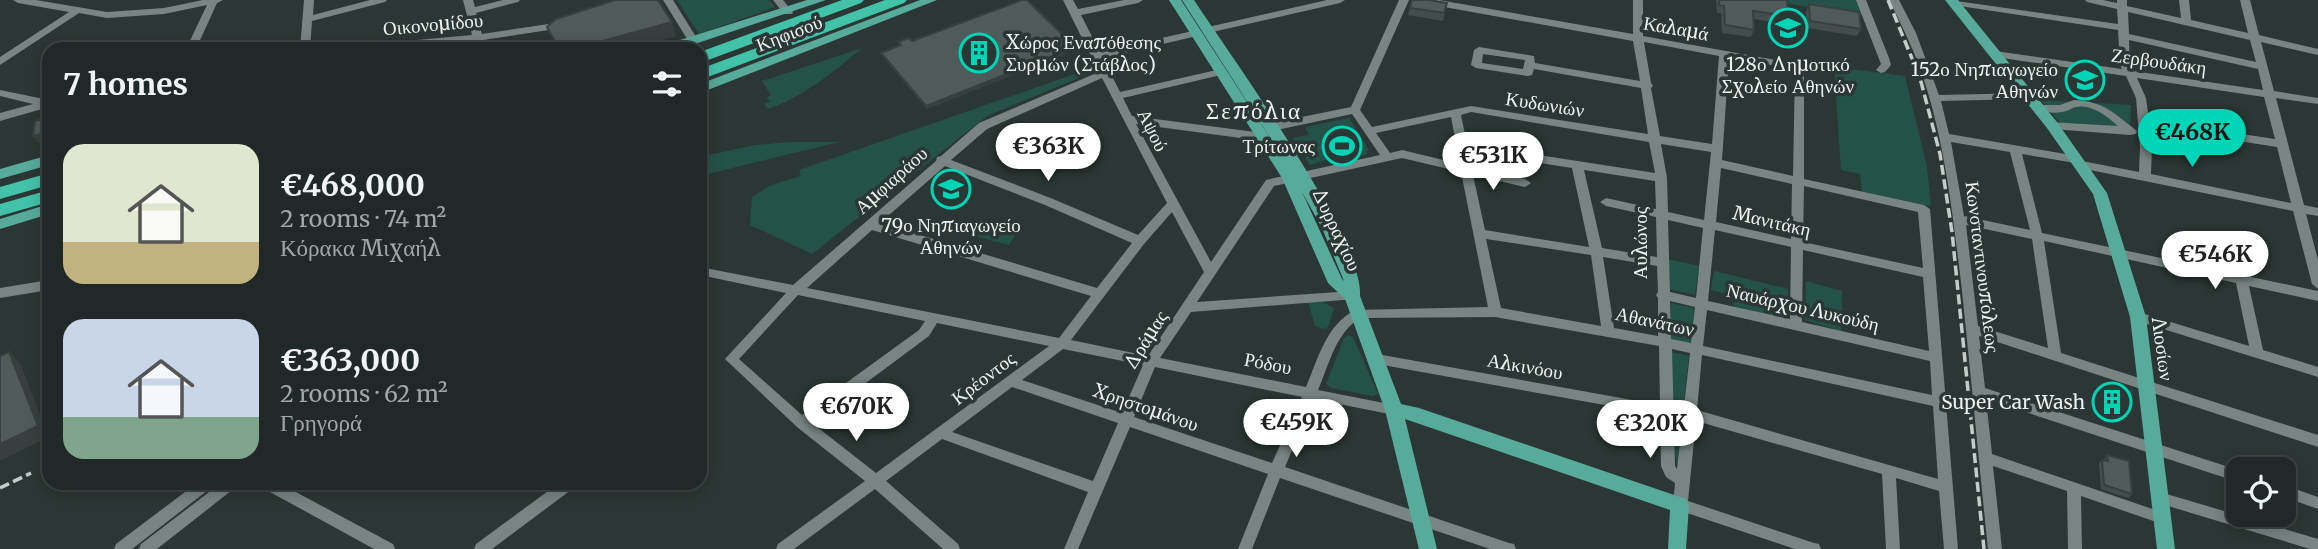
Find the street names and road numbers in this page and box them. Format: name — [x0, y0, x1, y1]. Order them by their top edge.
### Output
street label: Οικονομίδου — [382, 8, 484, 40]
street label: Κηφισού — [753, 9, 825, 57]
street label: Καλαμά — [1642, 10, 1711, 46]
street label: Ζερβουδάκη — [2110, 42, 2208, 80]
street label: Κυδωνιών — [1504, 86, 1586, 122]
street label: Αψού — [1132, 105, 1174, 155]
street label: Αμφιαράου — [850, 141, 932, 219]
street label: Κωνσταντινουπόλεως — [1961, 180, 2005, 355]
street label: Δυρραχίου — [1307, 183, 1367, 275]
street label: Μανιτάκη — [1731, 200, 1813, 242]
street label: Αυλώνος — [1628, 206, 1652, 279]
street label: Ναυάρχου Λυκούδη — [1724, 278, 1882, 336]
street label: Αθανάτων — [1613, 301, 1697, 341]
street label: Δράμας — [1118, 306, 1173, 374]
street label: Λιοσίων — [2147, 315, 2179, 383]
street label: Κρέοντος — [946, 346, 1020, 410]
street label: Ρόδου — [1242, 347, 1294, 379]
street label: Αλκινόου — [1485, 348, 1565, 384]
street label: Χρηστομάνου — [1090, 378, 1202, 436]

